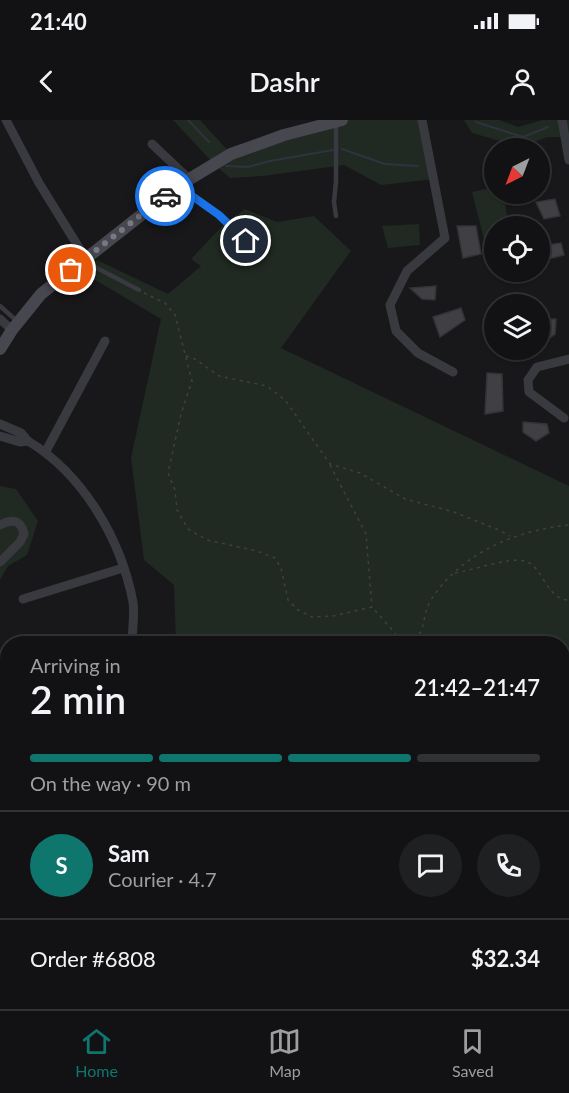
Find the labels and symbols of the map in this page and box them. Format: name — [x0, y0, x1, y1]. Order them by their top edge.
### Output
north arrow — [484, 138, 550, 204]
courier — [135, 166, 195, 226]
pin — [220, 215, 271, 266]
pin — [45, 244, 96, 295]

